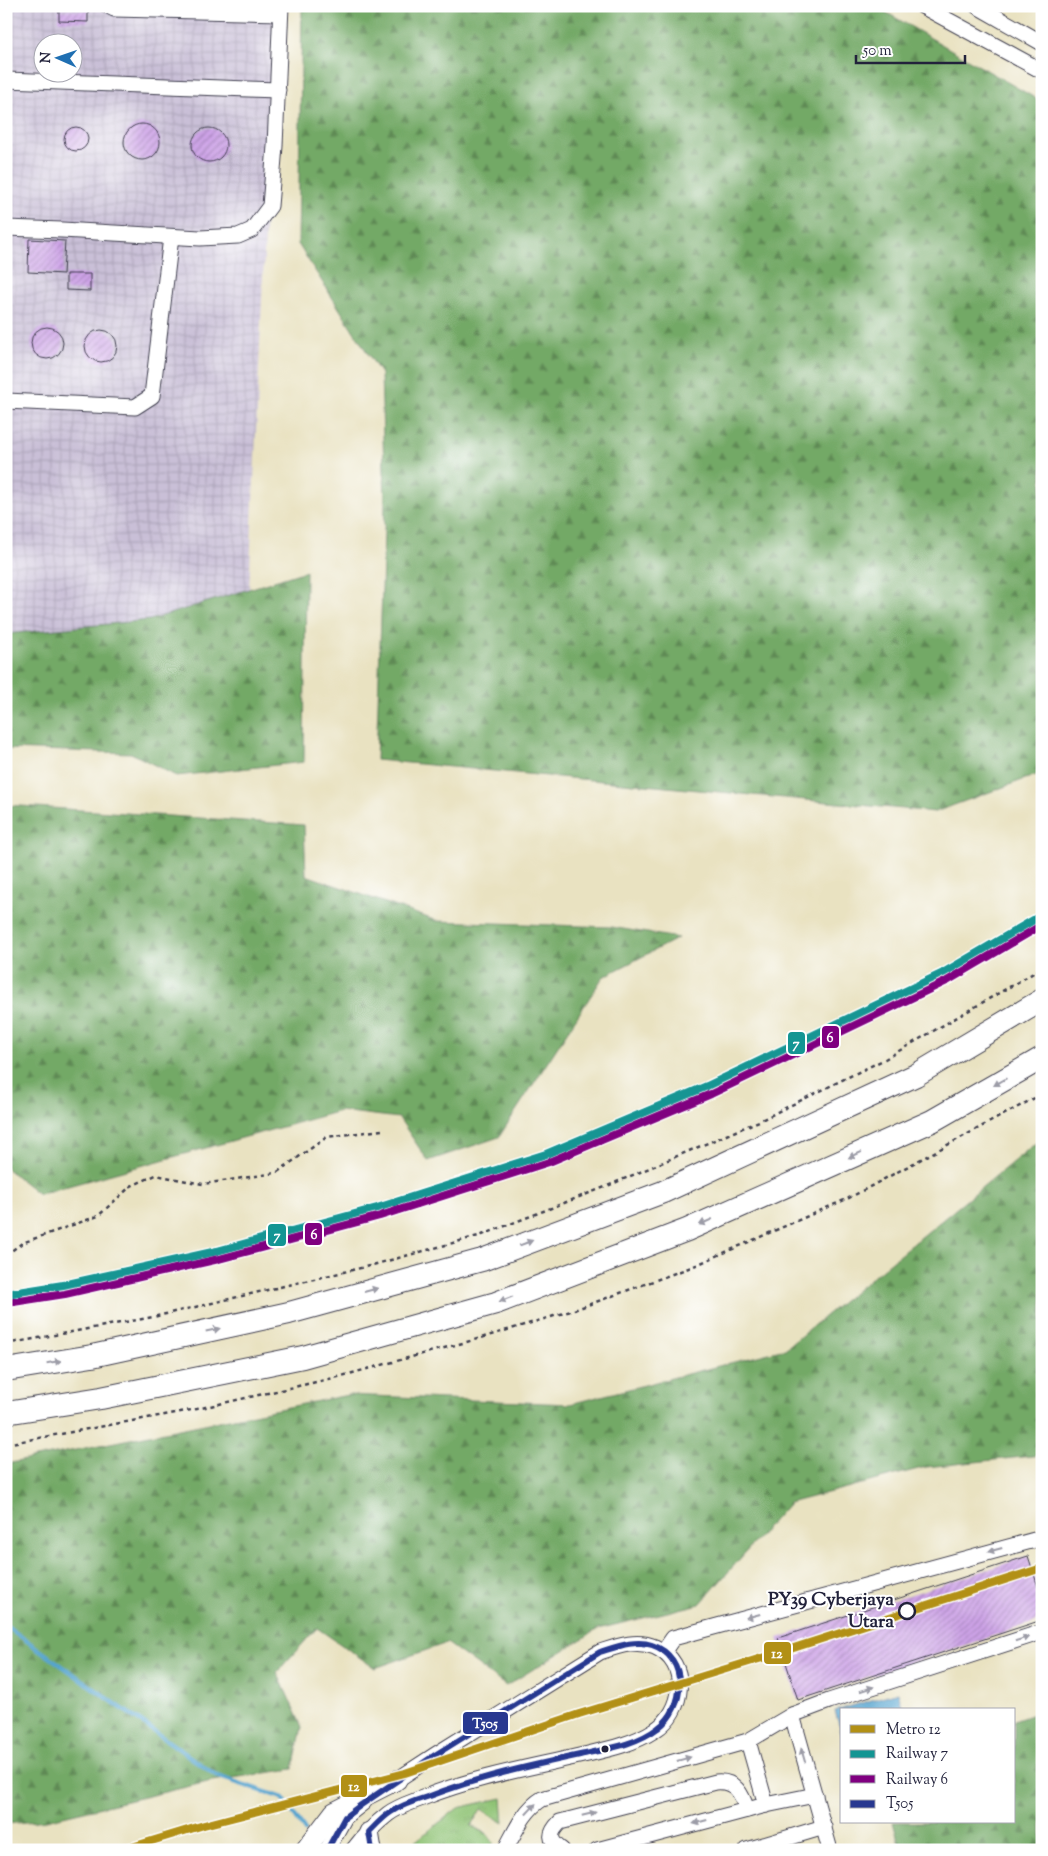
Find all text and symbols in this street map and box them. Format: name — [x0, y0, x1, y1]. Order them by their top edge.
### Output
north arrow — [32, 32, 82, 82]
scale bar — [856, 32, 964, 64]
text: 50 m — [862, 41, 892, 62]
text: N — [37, 52, 57, 64]
line badge: 6 — [821, 1025, 840, 1049]
text: 6 — [827, 1029, 834, 1049]
line badge: 7 — [787, 1031, 806, 1055]
text: 7 — [792, 1035, 800, 1055]
one-way arrow — [992, 1078, 1007, 1086]
one-way arrow — [848, 1152, 862, 1160]
one-way arrow — [699, 1218, 713, 1226]
line badge: 6 — [304, 1222, 323, 1246]
line badge: 7 — [267, 1223, 287, 1247]
text: 6 — [311, 1226, 318, 1246]
text: 7 — [273, 1227, 281, 1247]
one-way arrow — [519, 1239, 534, 1246]
one-way arrow — [364, 1286, 379, 1294]
one-way arrow — [498, 1295, 513, 1303]
one-way arrow — [206, 1325, 222, 1333]
one-way arrow — [47, 1358, 63, 1366]
one-way arrow — [987, 1547, 1002, 1555]
place label: PY39 Cyberjaya Utara — [768, 1587, 894, 1636]
marker: PY39 Cyberjaya Utara — [898, 1602, 916, 1620]
one-way arrow — [746, 1612, 761, 1620]
one-way arrow — [1014, 1634, 1029, 1642]
line badge: 12 — [763, 1641, 792, 1665]
text: 12 — [771, 1645, 783, 1665]
one-way arrow — [860, 1684, 875, 1692]
legend — [840, 1708, 1016, 1824]
line badge: T505 — [462, 1711, 509, 1735]
text: T505 — [472, 1715, 498, 1735]
text: Metro 12 — [886, 1720, 941, 1741]
unlabelled marker — [600, 1744, 610, 1754]
text: Railway 7 — [886, 1744, 949, 1765]
one-way arrow — [799, 1747, 807, 1762]
one-way arrow — [676, 1755, 691, 1763]
text: Railway 6 — [886, 1770, 948, 1791]
line badge: 12 — [340, 1774, 368, 1798]
text: 12 — [348, 1778, 360, 1798]
text: T505 — [886, 1794, 913, 1815]
one-way arrow — [525, 1803, 537, 1815]
one-way arrow — [582, 1810, 597, 1818]
one-way arrow — [693, 1819, 708, 1827]

